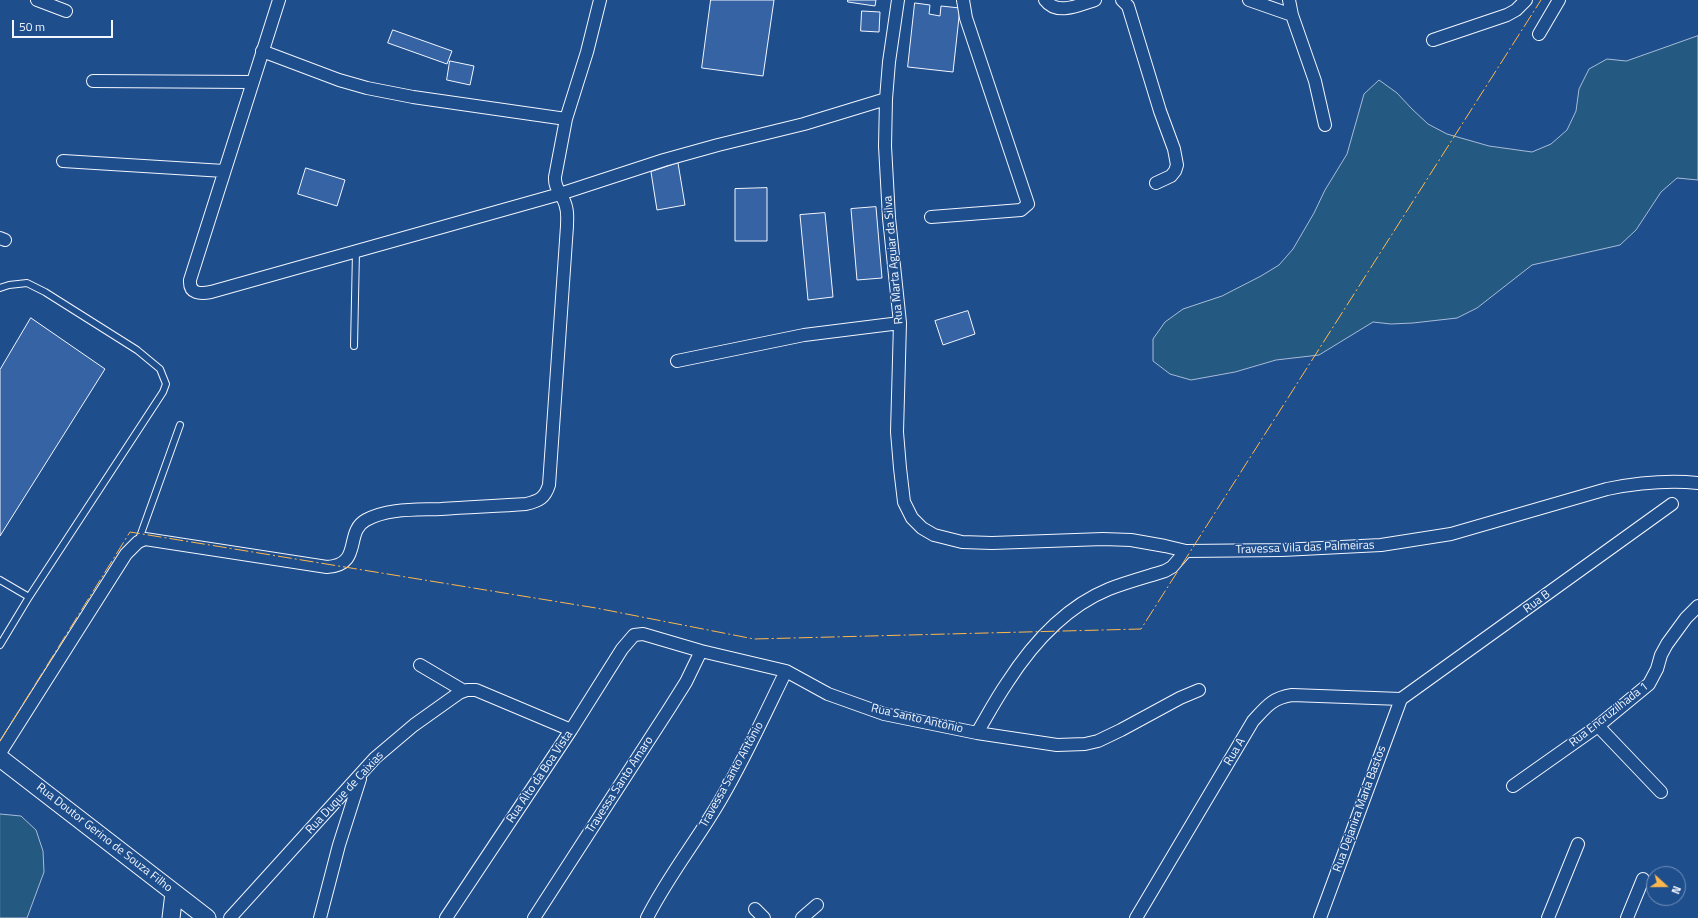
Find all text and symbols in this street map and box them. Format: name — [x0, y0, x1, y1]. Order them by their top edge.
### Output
scale bar — [14, 12, 115, 38]
text: 50 m — [19, 17, 45, 36]
street label: Rua Marta Aguiar da Silva — [881, 195, 907, 325]
street label: Travessa Vila das Palmeiras — [1235, 538, 1375, 558]
street label: Rua B — [1521, 587, 1553, 617]
street label: Rua Encruzilhada 1 — [1567, 680, 1651, 750]
street label: Rua Santo Antônio — [870, 701, 964, 737]
street label: Travessa Santo Antônio — [697, 720, 767, 830]
street label: Rua Alto da Boa Vista — [504, 728, 576, 826]
street label: Travessa Santo Amaro — [583, 734, 657, 836]
street label: Rua A — [1221, 736, 1249, 768]
street label: Rua Dejanira Maria Bastos — [1330, 744, 1390, 874]
street label: Rua Duque de Caixias — [303, 749, 387, 837]
street label: Rua Doutor Gerino de Souza Filho — [33, 780, 175, 896]
north arrow — [1646, 866, 1686, 906]
text: N — [1667, 884, 1685, 896]

